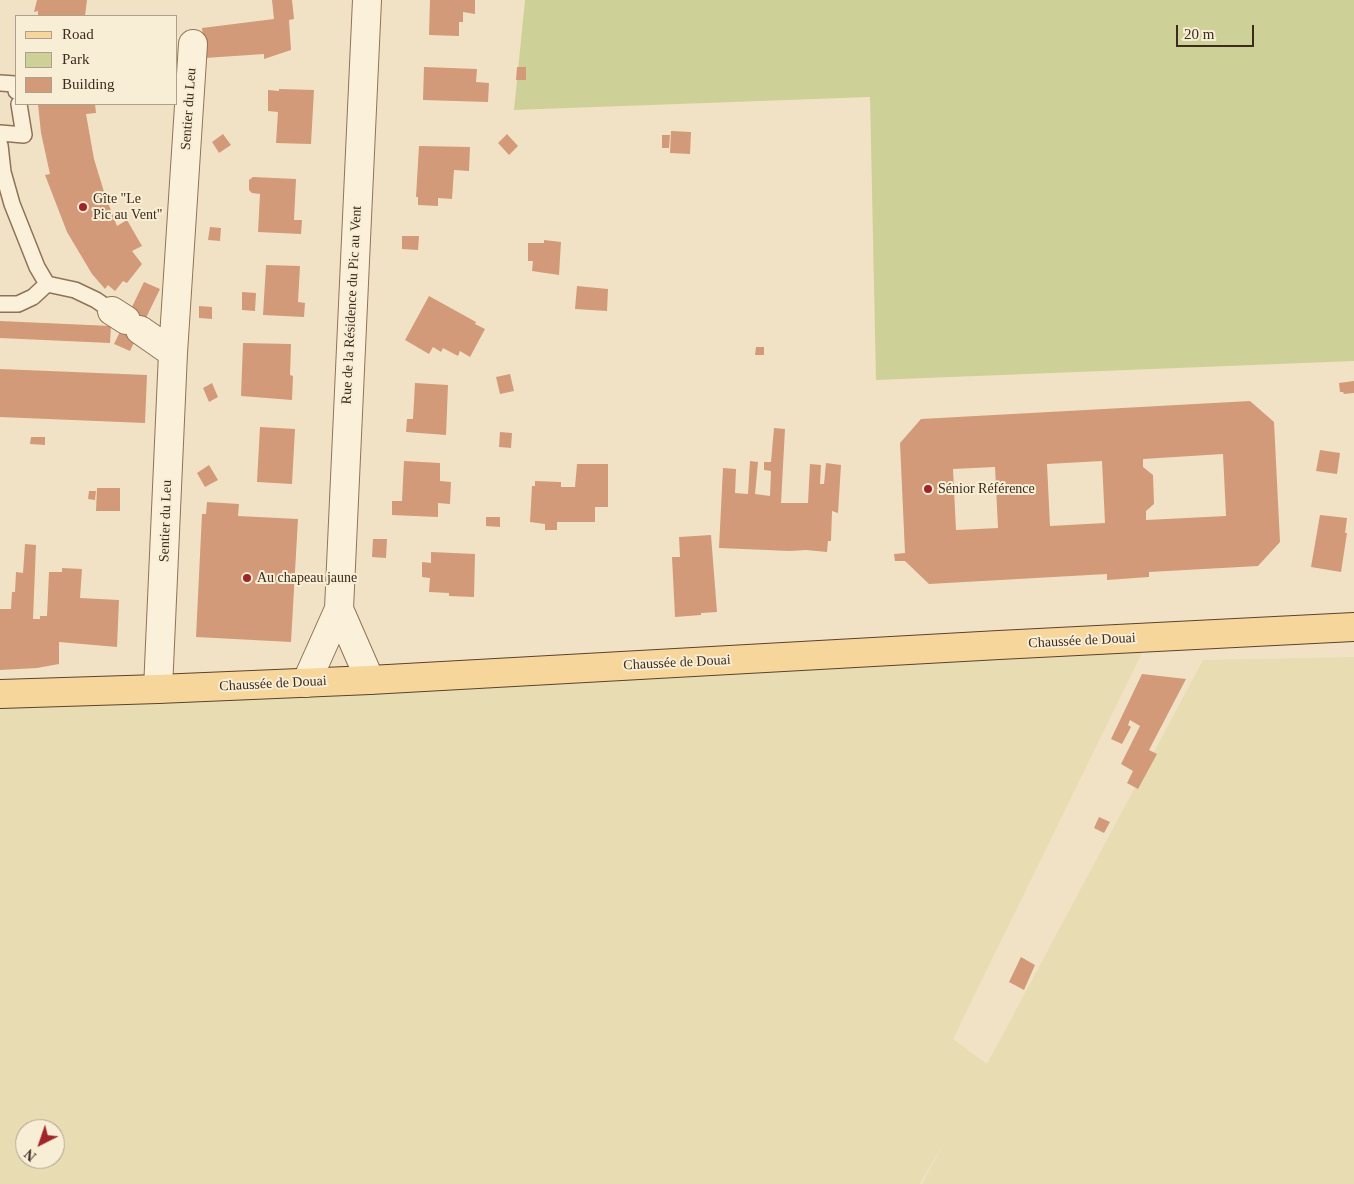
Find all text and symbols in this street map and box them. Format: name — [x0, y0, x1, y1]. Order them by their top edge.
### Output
legend — [15, 15, 178, 105]
scale bar — [1179, 15, 1256, 47]
text: Road — [62, 26, 94, 42]
text: 20 m — [1184, 26, 1214, 42]
text: Park — [62, 51, 90, 67]
street label: Sentier du Leu — [178, 67, 200, 151]
text: Building — [62, 76, 115, 92]
place label: Gîte "Le Pic au Vent" — [93, 191, 162, 223]
marker: Gîte "Le Pic au Vent" — [77, 201, 89, 213]
street label: Rue de la Résidence du Pic au Vent — [338, 205, 366, 405]
street label: Sentier du Leu — [156, 480, 176, 562]
place label: Sénior Référence — [938, 481, 1035, 497]
marker: Sénior Référence — [922, 483, 934, 495]
place label: Au chapeau jaune — [257, 570, 357, 586]
marker: Au chapeau jaune — [241, 572, 253, 584]
street label: Chaussée de Douai — [1028, 630, 1136, 652]
street label: Chaussée de Douai — [623, 652, 731, 674]
street label: Chaussée de Douai — [219, 673, 327, 695]
north arrow — [15, 1119, 65, 1169]
text: N — [22, 1146, 39, 1164]

